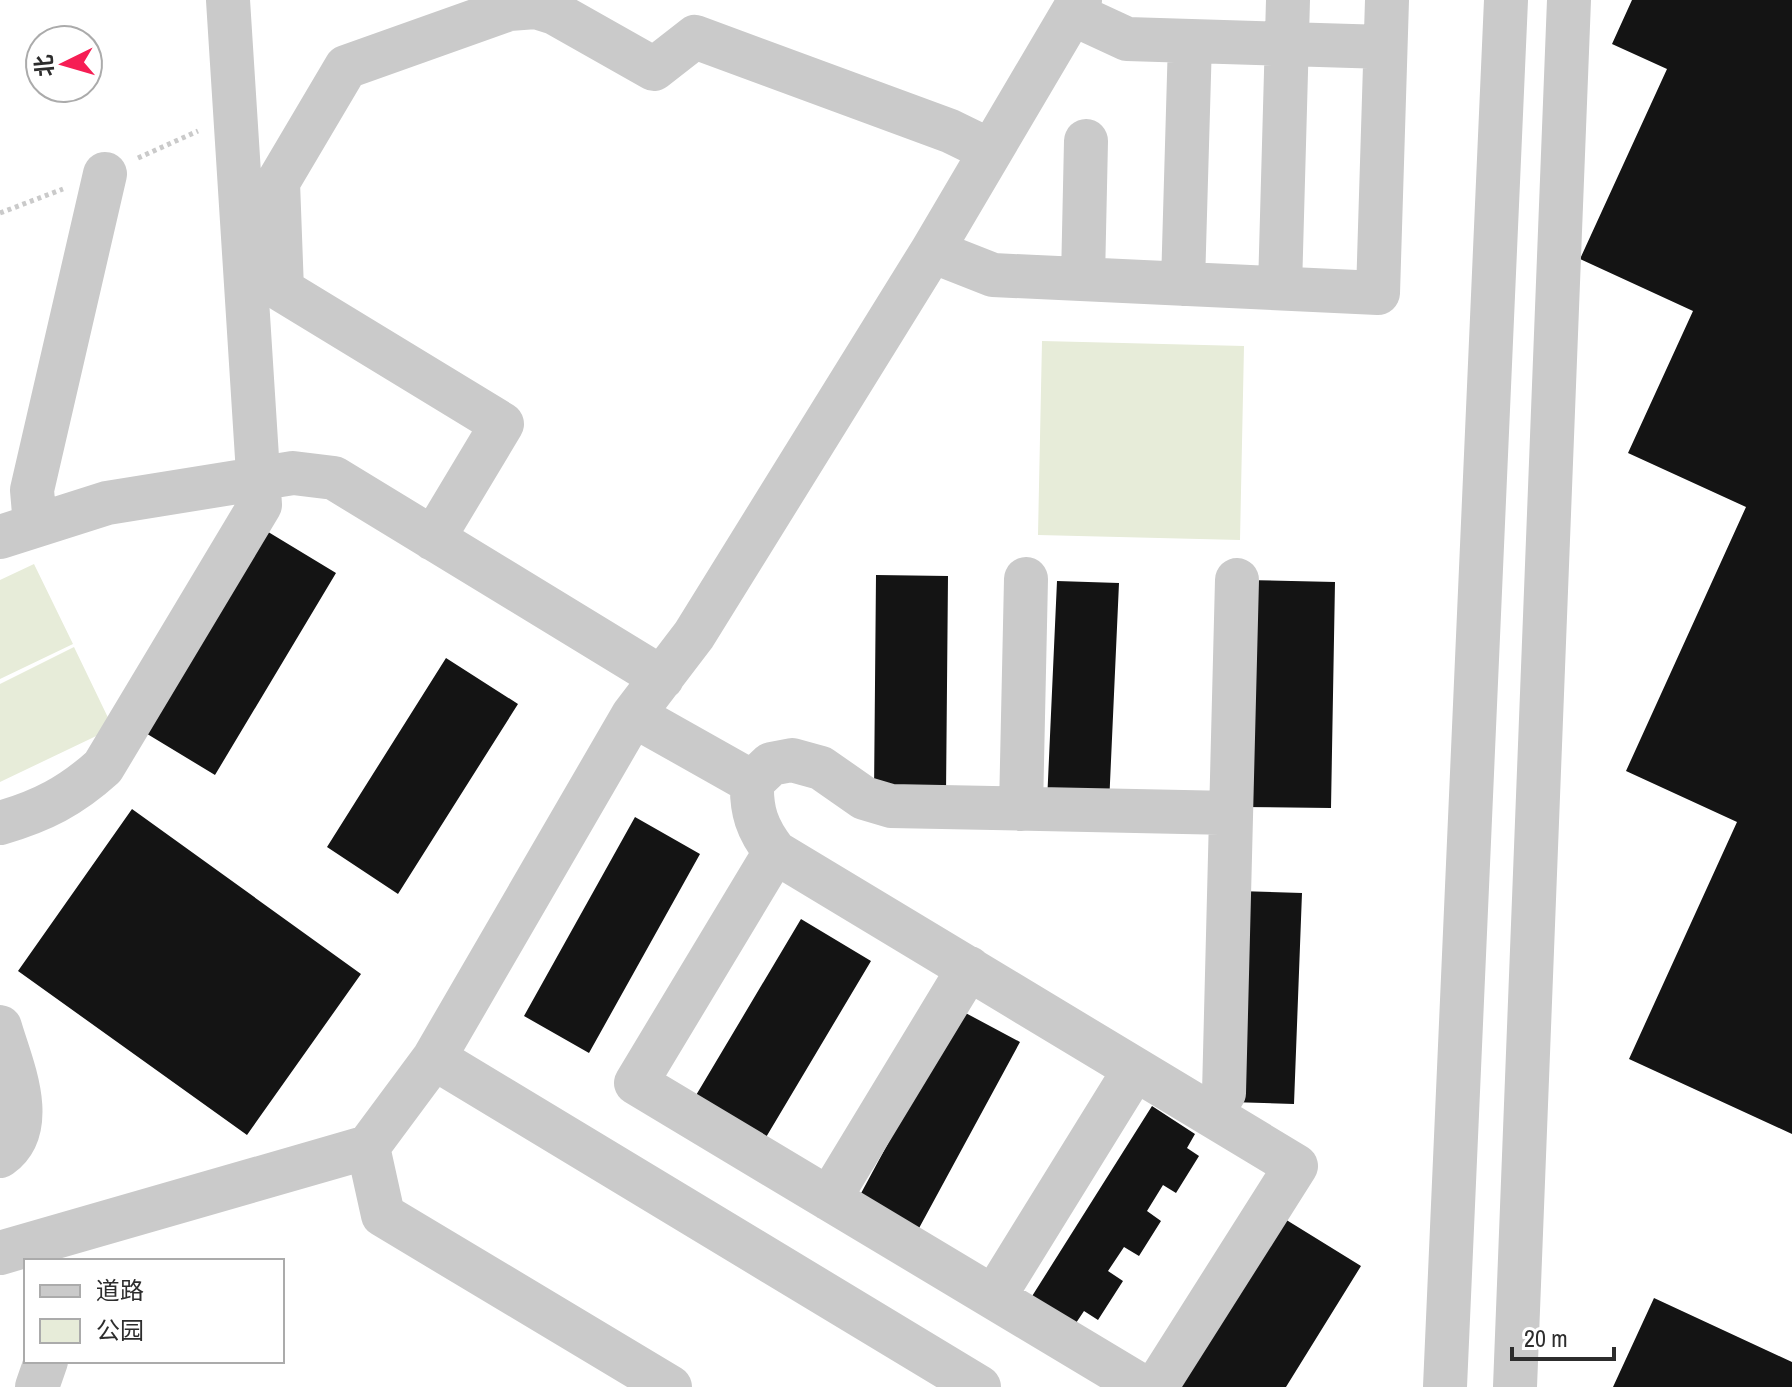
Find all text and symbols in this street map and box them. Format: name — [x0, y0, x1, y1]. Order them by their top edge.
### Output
north arrow — [24, 24, 104, 104]
text: 北 — [28, 53, 60, 78]
legend — [24, 1259, 284, 1363]
text: 道路 — [96, 1274, 144, 1306]
scale bar — [1512, 1311, 1614, 1361]
text: 公园 — [96, 1314, 144, 1346]
text: 20 m — [1524, 1322, 1568, 1354]

